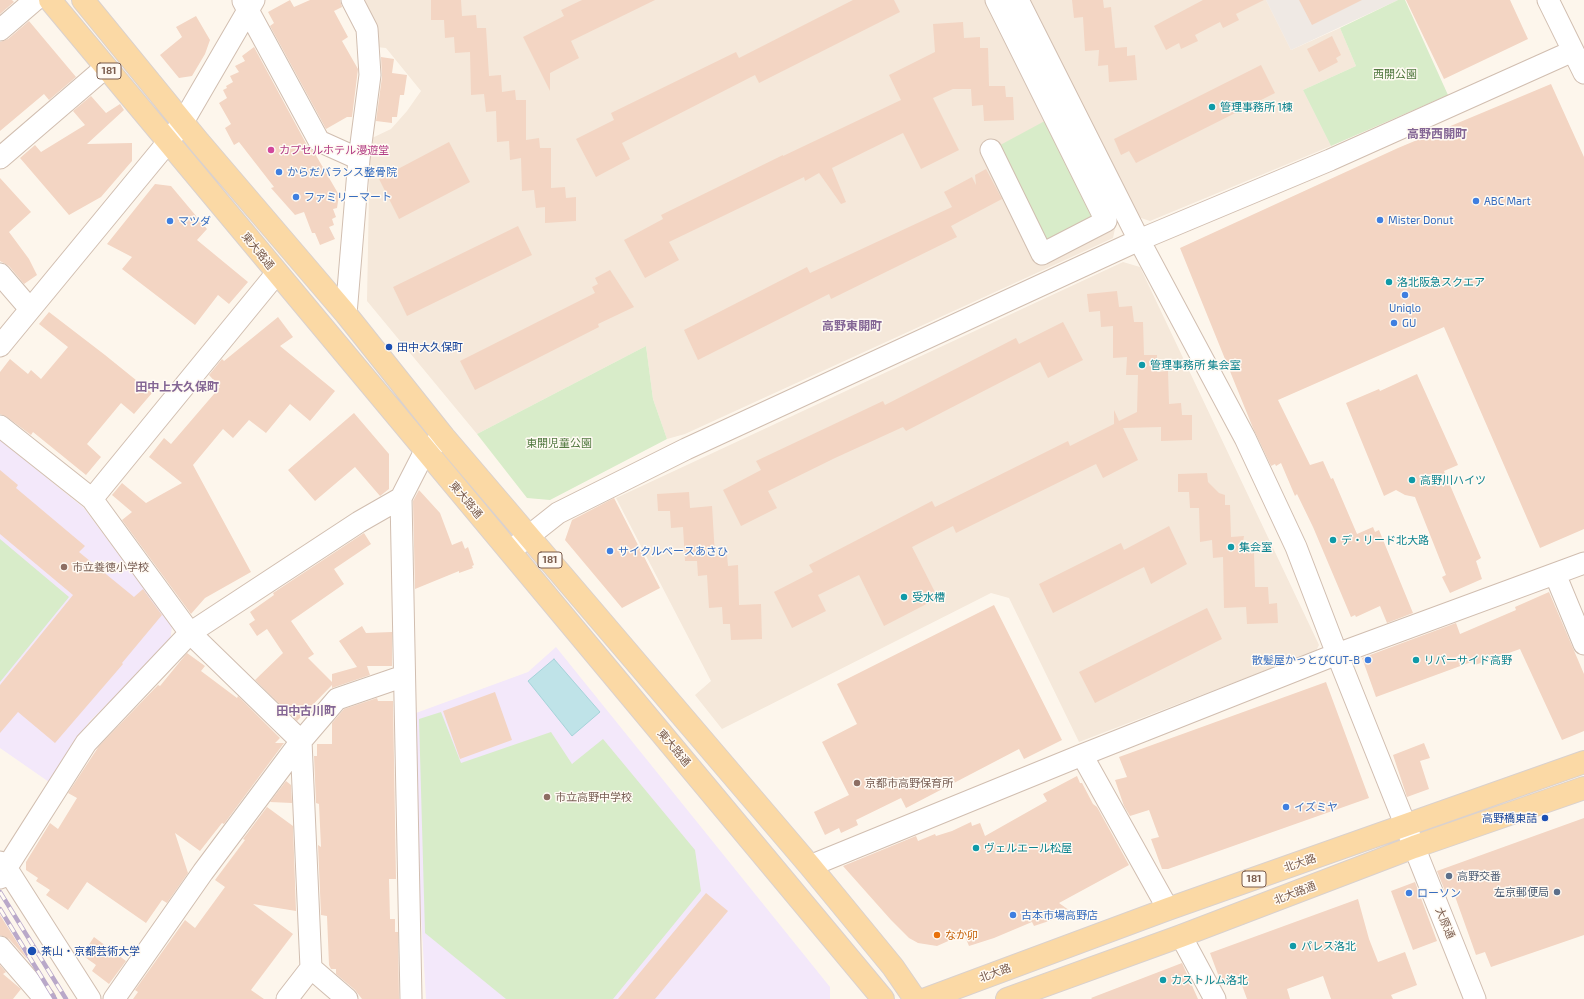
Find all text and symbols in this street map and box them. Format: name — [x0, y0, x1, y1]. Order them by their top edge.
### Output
road number: 181 — [97, 63, 121, 79]
park label: 西開公園 — [1373, 67, 1417, 81]
place label: 管理事務所 1棟 — [1220, 100, 1293, 114]
marker: 管理事務所 1棟 — [1207, 102, 1217, 112]
district label: 高野西開町 — [1407, 127, 1467, 141]
place label: カプセルホテル漫遊堂 — [279, 143, 389, 157]
marker: カプセルホテル漫遊堂 — [266, 145, 276, 155]
place label: からだバランス整骨院 — [287, 165, 397, 179]
marker: からだバランス整骨院 — [274, 167, 284, 177]
place label: ファミリーマート — [304, 190, 392, 204]
marker: ファミリーマート — [291, 192, 301, 202]
place label: ABC Mart — [1484, 194, 1531, 208]
marker: ABC Mart — [1471, 196, 1481, 206]
place label: Mister Donut — [1388, 213, 1453, 227]
place label: マツダ — [178, 214, 211, 228]
marker: Mister Donut — [1375, 215, 1385, 225]
marker: マツダ — [165, 216, 175, 226]
street label: 東大路通 — [239, 230, 277, 272]
place label: 洛北阪急スクエア — [1397, 275, 1485, 289]
marker: 洛北阪急スクエア — [1384, 277, 1394, 287]
marker: Uniqlo — [1400, 290, 1410, 300]
place label: Uniqlo — [1389, 301, 1421, 315]
place label: GU — [1402, 316, 1416, 330]
marker: GU — [1389, 318, 1399, 328]
district label: 高野東開町 — [822, 319, 882, 333]
place label: 田中大久保町 — [397, 340, 463, 354]
marker: 田中大久保町 — [384, 342, 394, 352]
place label: 管理事務所 集会室 — [1150, 358, 1240, 372]
marker: 管理事務所 集会室 — [1137, 360, 1147, 370]
district label: 田中上大久保町 — [135, 380, 219, 394]
park label: 東開児童公園 — [526, 436, 592, 450]
place label: 高野川ハイツ — [1420, 473, 1486, 487]
marker: 高野川ハイツ — [1407, 475, 1417, 485]
street label: 東大路通 — [447, 479, 485, 521]
place label: デ・リード北大路 — [1341, 533, 1429, 547]
marker: デ・リード北大路 — [1328, 535, 1338, 545]
place label: 集会室 — [1239, 540, 1272, 554]
marker: 集会室 — [1226, 542, 1236, 552]
place label: サイクルベースあさひ — [618, 544, 728, 558]
marker: サイクルベースあさひ — [605, 546, 615, 556]
road number: 181 — [538, 552, 562, 568]
place label: 市立養徳小学校 — [72, 560, 149, 574]
marker: 市立養徳小学校 — [59, 562, 69, 572]
place label: 受水槽 — [912, 590, 945, 604]
marker: 受水槽 — [899, 592, 909, 602]
place label: 散髪屋かっとびCUT-B — [1252, 653, 1360, 667]
place label: リバーサイド高野 — [1424, 653, 1512, 667]
marker: 散髪屋かっとびCUT-B — [1363, 655, 1373, 665]
marker: リバーサイド高野 — [1411, 655, 1421, 665]
district label: 田中古川町 — [276, 704, 336, 718]
street label: 東大路通 — [655, 727, 693, 769]
place label: 京都市高野保育所 — [865, 776, 953, 790]
marker: 京都市高野保育所 — [852, 778, 862, 788]
place label: 市立高野中学校 — [555, 790, 632, 804]
marker: 市立高野中学校 — [542, 792, 552, 802]
place label: イズミヤ — [1294, 800, 1338, 814]
marker: イズミヤ — [1281, 802, 1291, 812]
place label: 高野橋東詰 — [1482, 811, 1537, 825]
marker: 高野橋東詰 — [1540, 813, 1550, 823]
place label: ヴェルエール松屋 — [984, 841, 1072, 855]
marker: ヴェルエール松屋 — [971, 843, 981, 853]
street label: 北大路 — [1282, 851, 1318, 875]
place label: 高野交番 — [1457, 869, 1501, 883]
road number: 181 — [1242, 871, 1266, 887]
marker: 高野交番 — [1444, 871, 1454, 881]
street label: 北大路通 — [1272, 879, 1318, 907]
place label: 左京郵便局 — [1494, 885, 1549, 899]
place label: ローソン — [1417, 886, 1461, 900]
marker: 左京郵便局 — [1552, 887, 1562, 897]
marker: ローソン — [1404, 888, 1414, 898]
street label: 大原通 — [1432, 905, 1458, 941]
place label: 古本市場高野店 — [1021, 908, 1098, 922]
marker: 古本市場高野店 — [1008, 910, 1018, 920]
place label: なか卯 — [945, 928, 978, 942]
marker: なか卯 — [932, 930, 942, 940]
place label: パレス洛北 — [1301, 939, 1356, 953]
marker: パレス洛北 — [1288, 941, 1298, 951]
place label: 茶山・京都芸術大学 — [41, 944, 140, 958]
marker: 茶山・京都芸術大学 — [26, 945, 38, 957]
street label: 北大路 — [977, 961, 1013, 985]
place label: カストルム洛北 — [1171, 973, 1248, 987]
marker: カストルム洛北 — [1158, 975, 1168, 985]

